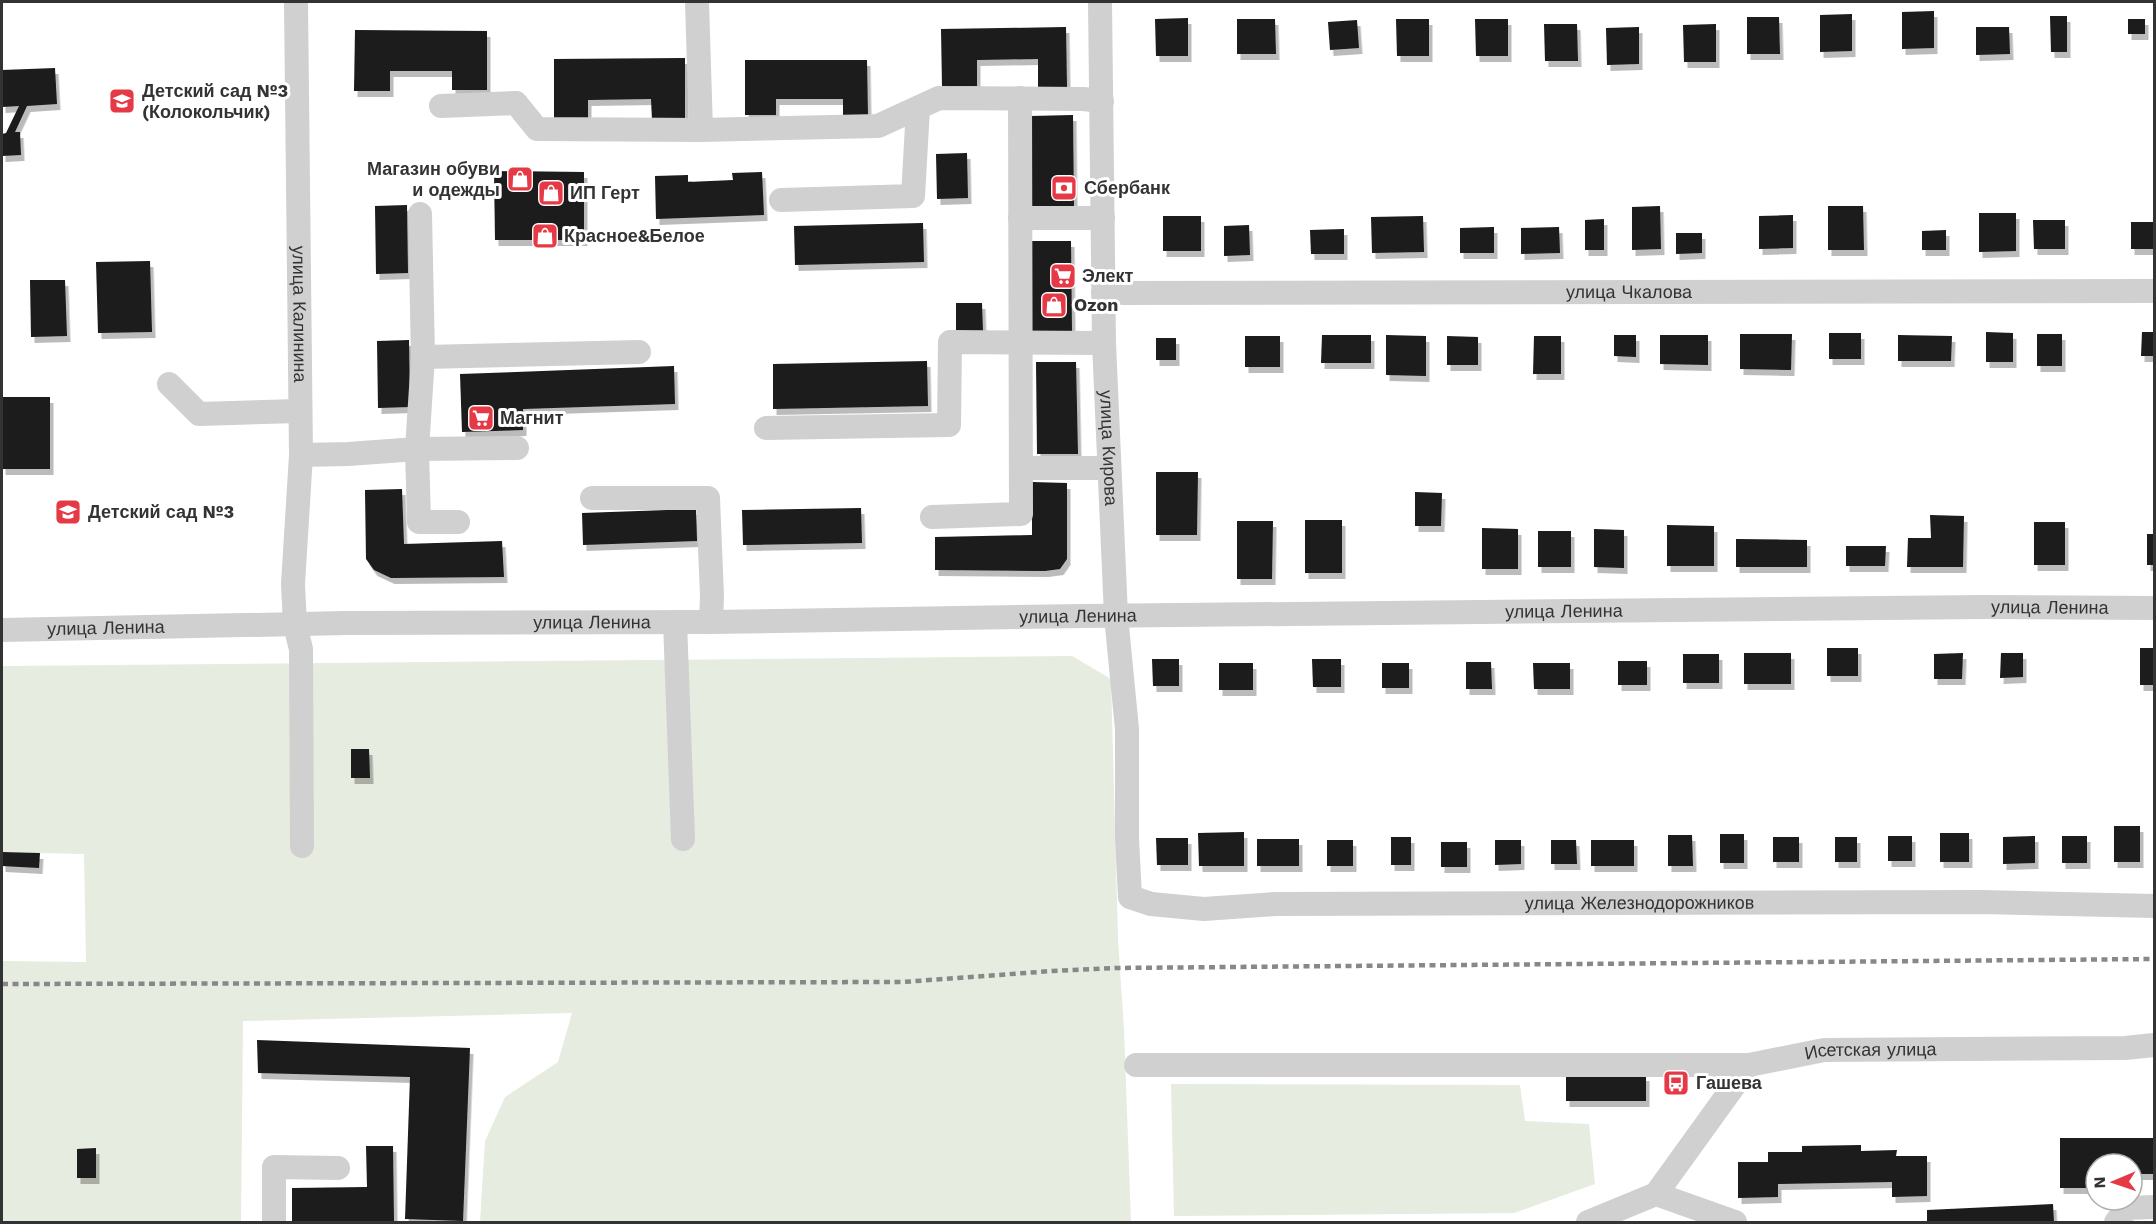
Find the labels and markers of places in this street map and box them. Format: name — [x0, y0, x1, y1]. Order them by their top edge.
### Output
place label: Детский сад №3 (Колокольчик) — [142, 80, 288, 122]
school or university icon: Детский сад №3 (Колокольчик) — [107, 86, 137, 116]
place label: Магазин обуви и одежды — [367, 158, 500, 200]
shop icon: Магазин обуви и одежды — [505, 164, 535, 194]
bank icon: Сбербанк — [1049, 173, 1079, 203]
place label: Сбербанк — [1084, 177, 1171, 198]
shop icon: ИП Герт — [536, 178, 566, 208]
place label: ИП Герт — [570, 182, 640, 203]
shop icon: Красное&Белое — [530, 221, 560, 251]
place label: Красное&Белое — [564, 225, 705, 246]
supermarket icon: Элект — [1048, 261, 1078, 291]
place label: Элект — [1082, 265, 1134, 286]
shop icon: Ozon — [1039, 290, 1069, 320]
place label: Ozon — [1074, 294, 1118, 315]
supermarket icon: Магнит — [466, 403, 496, 433]
place label: Магнит — [500, 407, 564, 428]
school or university icon: Детский сад №3 — [53, 497, 83, 527]
place label: Детский сад №3 — [88, 501, 234, 522]
bus stop icon: Гашева — [1661, 1068, 1691, 1098]
place label: Гашева — [1696, 1072, 1763, 1093]

